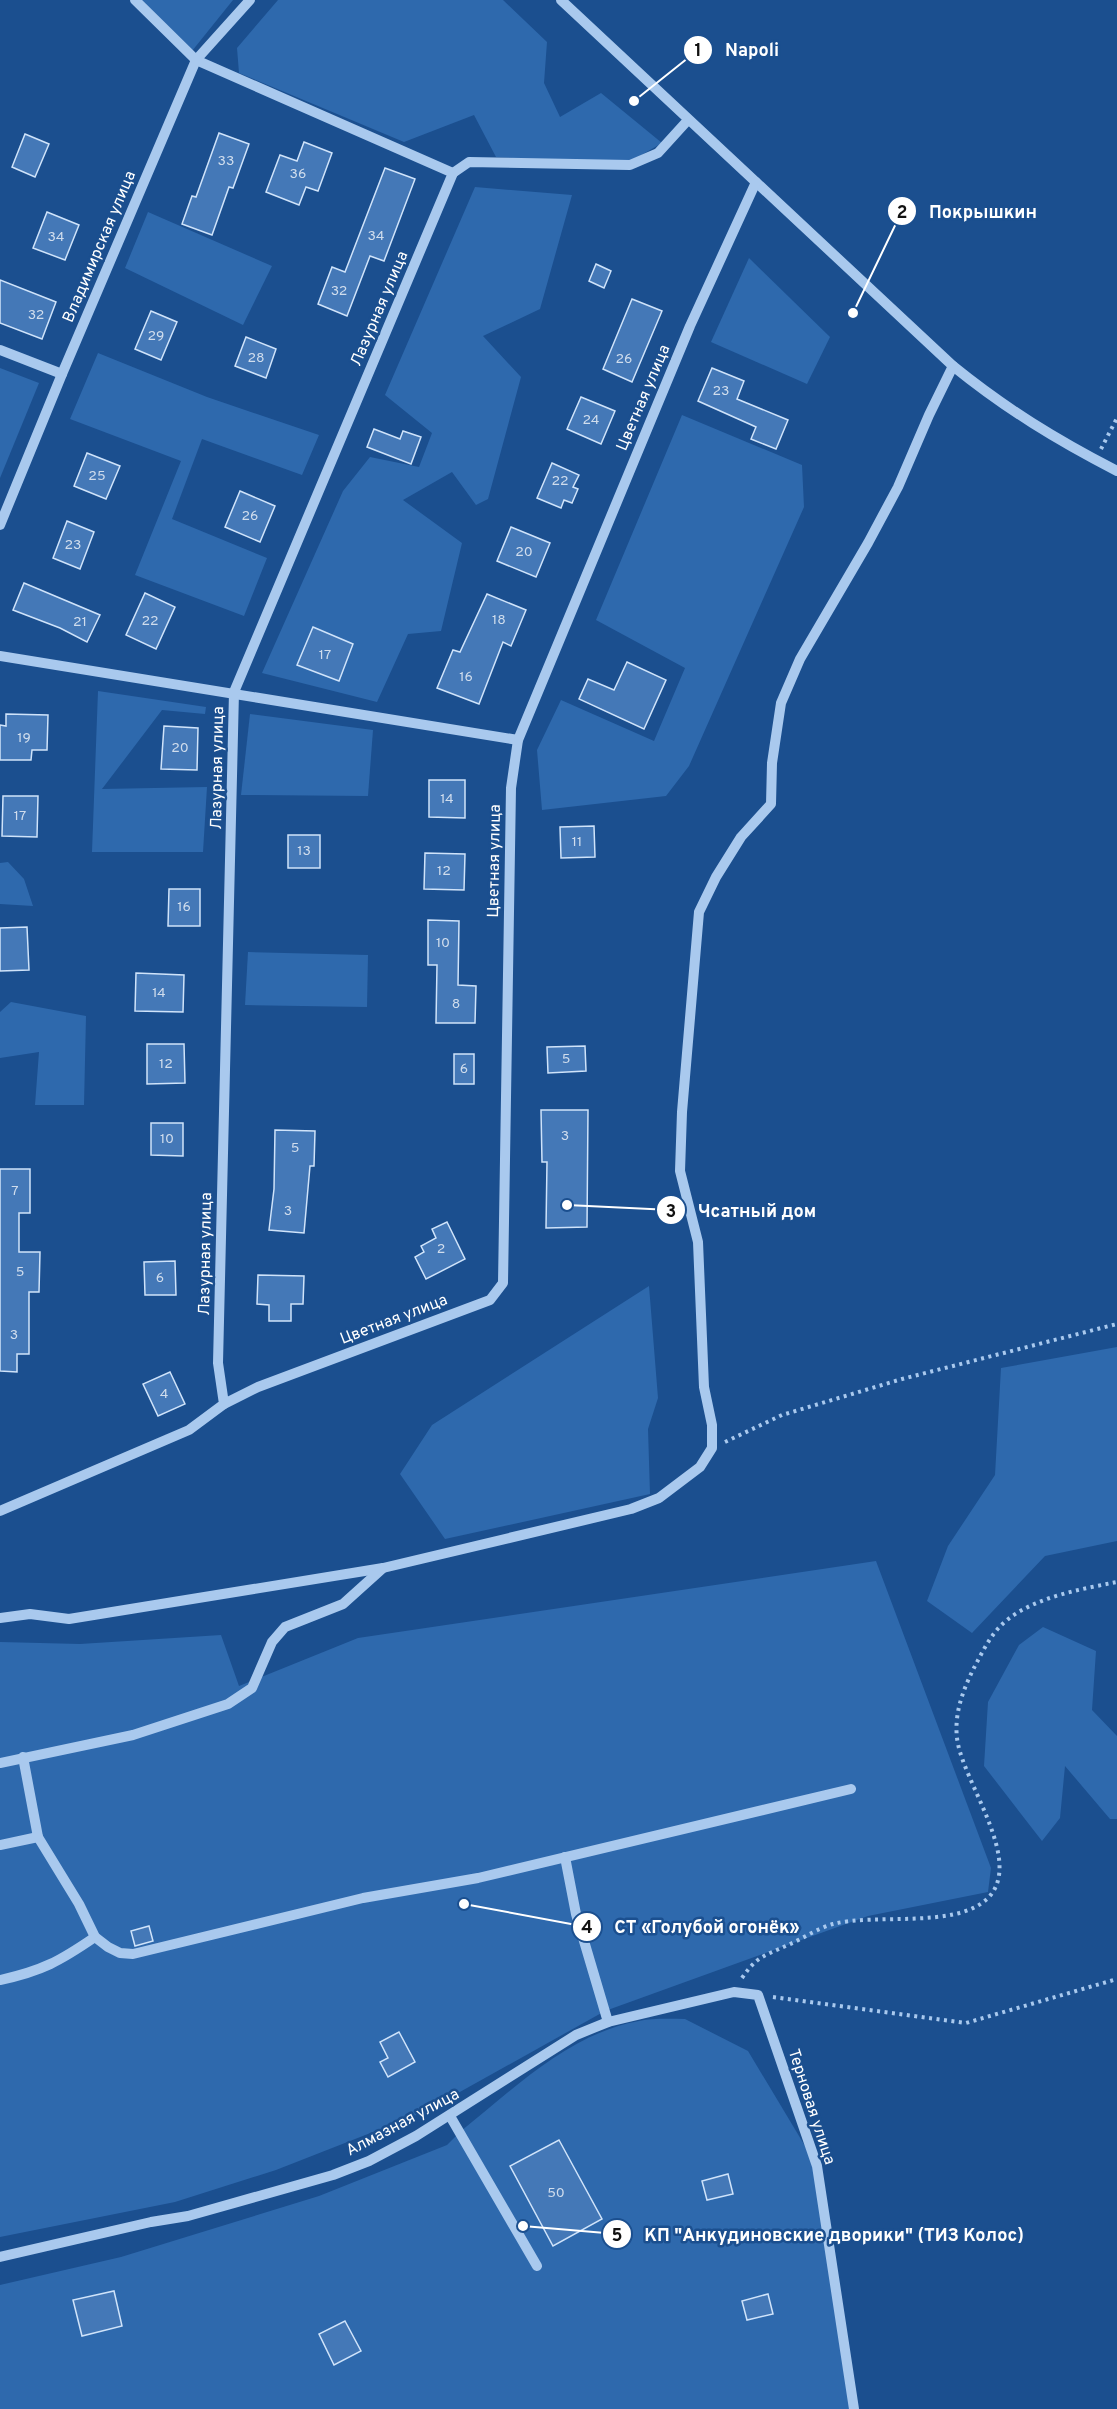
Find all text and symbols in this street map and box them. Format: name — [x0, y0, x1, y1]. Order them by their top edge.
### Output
callout: Napoli — [683, 32, 791, 68]
text: 1 — [694, 40, 702, 63]
text: Napoli — [725, 40, 779, 63]
house number: 33 — [218, 153, 234, 170]
house number: 36 — [290, 166, 306, 183]
street label: Владимирская улица — [59, 168, 141, 326]
callout: Покрышкин — [887, 193, 1049, 229]
text: 2 — [896, 202, 908, 225]
text: Покрышкин — [929, 202, 1037, 225]
house number: 34 — [367, 228, 385, 245]
house number: 34 — [47, 229, 65, 246]
street label: Лазурная улица — [347, 248, 413, 370]
house number: 32 — [331, 283, 347, 300]
house number: 32 — [28, 307, 44, 324]
house number: 29 — [148, 328, 164, 345]
street label: Цветная улица — [613, 342, 675, 454]
house number: 28 — [247, 350, 265, 367]
house number: 26 — [616, 351, 632, 368]
house number: 23 — [713, 383, 730, 400]
house number: 24 — [582, 412, 600, 429]
house number: 25 — [88, 468, 106, 485]
house number: 22 — [551, 473, 569, 490]
house number: 26 — [242, 508, 258, 525]
house number: 23 — [65, 537, 82, 554]
house number: 20 — [515, 544, 533, 561]
house number: 18 — [492, 612, 506, 629]
house number: 22 — [141, 613, 159, 630]
house number: 21 — [73, 614, 87, 631]
house number: 17 — [319, 647, 331, 664]
house number: 16 — [459, 669, 473, 686]
street label: Лазурная улица — [207, 706, 229, 830]
house number: 19 — [17, 730, 31, 747]
house number: 20 — [171, 740, 189, 757]
house number: 14 — [440, 791, 454, 808]
street label: Цветная улица — [484, 804, 506, 918]
house number: 17 — [14, 808, 26, 825]
house number: 11 — [572, 834, 582, 851]
house number: 13 — [297, 843, 311, 860]
house number: 12 — [437, 863, 451, 880]
house number: 16 — [177, 899, 191, 916]
house number: 10 — [436, 935, 450, 952]
house number: 14 — [152, 985, 166, 1002]
house number: 8 — [452, 996, 460, 1013]
house number: 5 — [562, 1051, 570, 1068]
house number: 12 — [159, 1056, 173, 1073]
house number: 6 — [460, 1061, 468, 1078]
house number: 3 — [561, 1128, 569, 1145]
house number: 10 — [160, 1131, 174, 1148]
house number: 5 — [291, 1140, 299, 1157]
house number: 7 — [11, 1183, 19, 1200]
street label: Лазурная улица — [195, 1192, 217, 1316]
callout: Чсатный дом — [656, 1192, 829, 1228]
text: 3 — [666, 1201, 676, 1224]
text: Чсатный дом — [698, 1201, 816, 1224]
house number: 3 — [284, 1203, 292, 1220]
house number: 2 — [437, 1241, 445, 1258]
house number: 5 — [16, 1264, 24, 1281]
house number: 6 — [156, 1270, 164, 1287]
street label: Цветная улица — [337, 1290, 451, 1350]
house number: 3 — [10, 1327, 18, 1344]
house number: 4 — [160, 1386, 168, 1403]
callout: СТ «Голубой огонёк» — [572, 1909, 812, 1945]
text: 4 — [581, 1917, 593, 1940]
text: СТ «Голубой огонёк» — [614, 1917, 800, 1940]
street label: Терновая улица — [783, 2047, 839, 2167]
street label: Алмазная улица — [343, 2085, 463, 2161]
house number: 50 — [547, 2185, 565, 2202]
callout: КП "Анкудиновские дворики" (ТИЗ Колос) — [602, 2216, 1036, 2252]
text: 5 — [612, 2225, 623, 2248]
text: КП "Анкудиновские дворики" (ТИЗ Колос) — [644, 2225, 1024, 2248]

